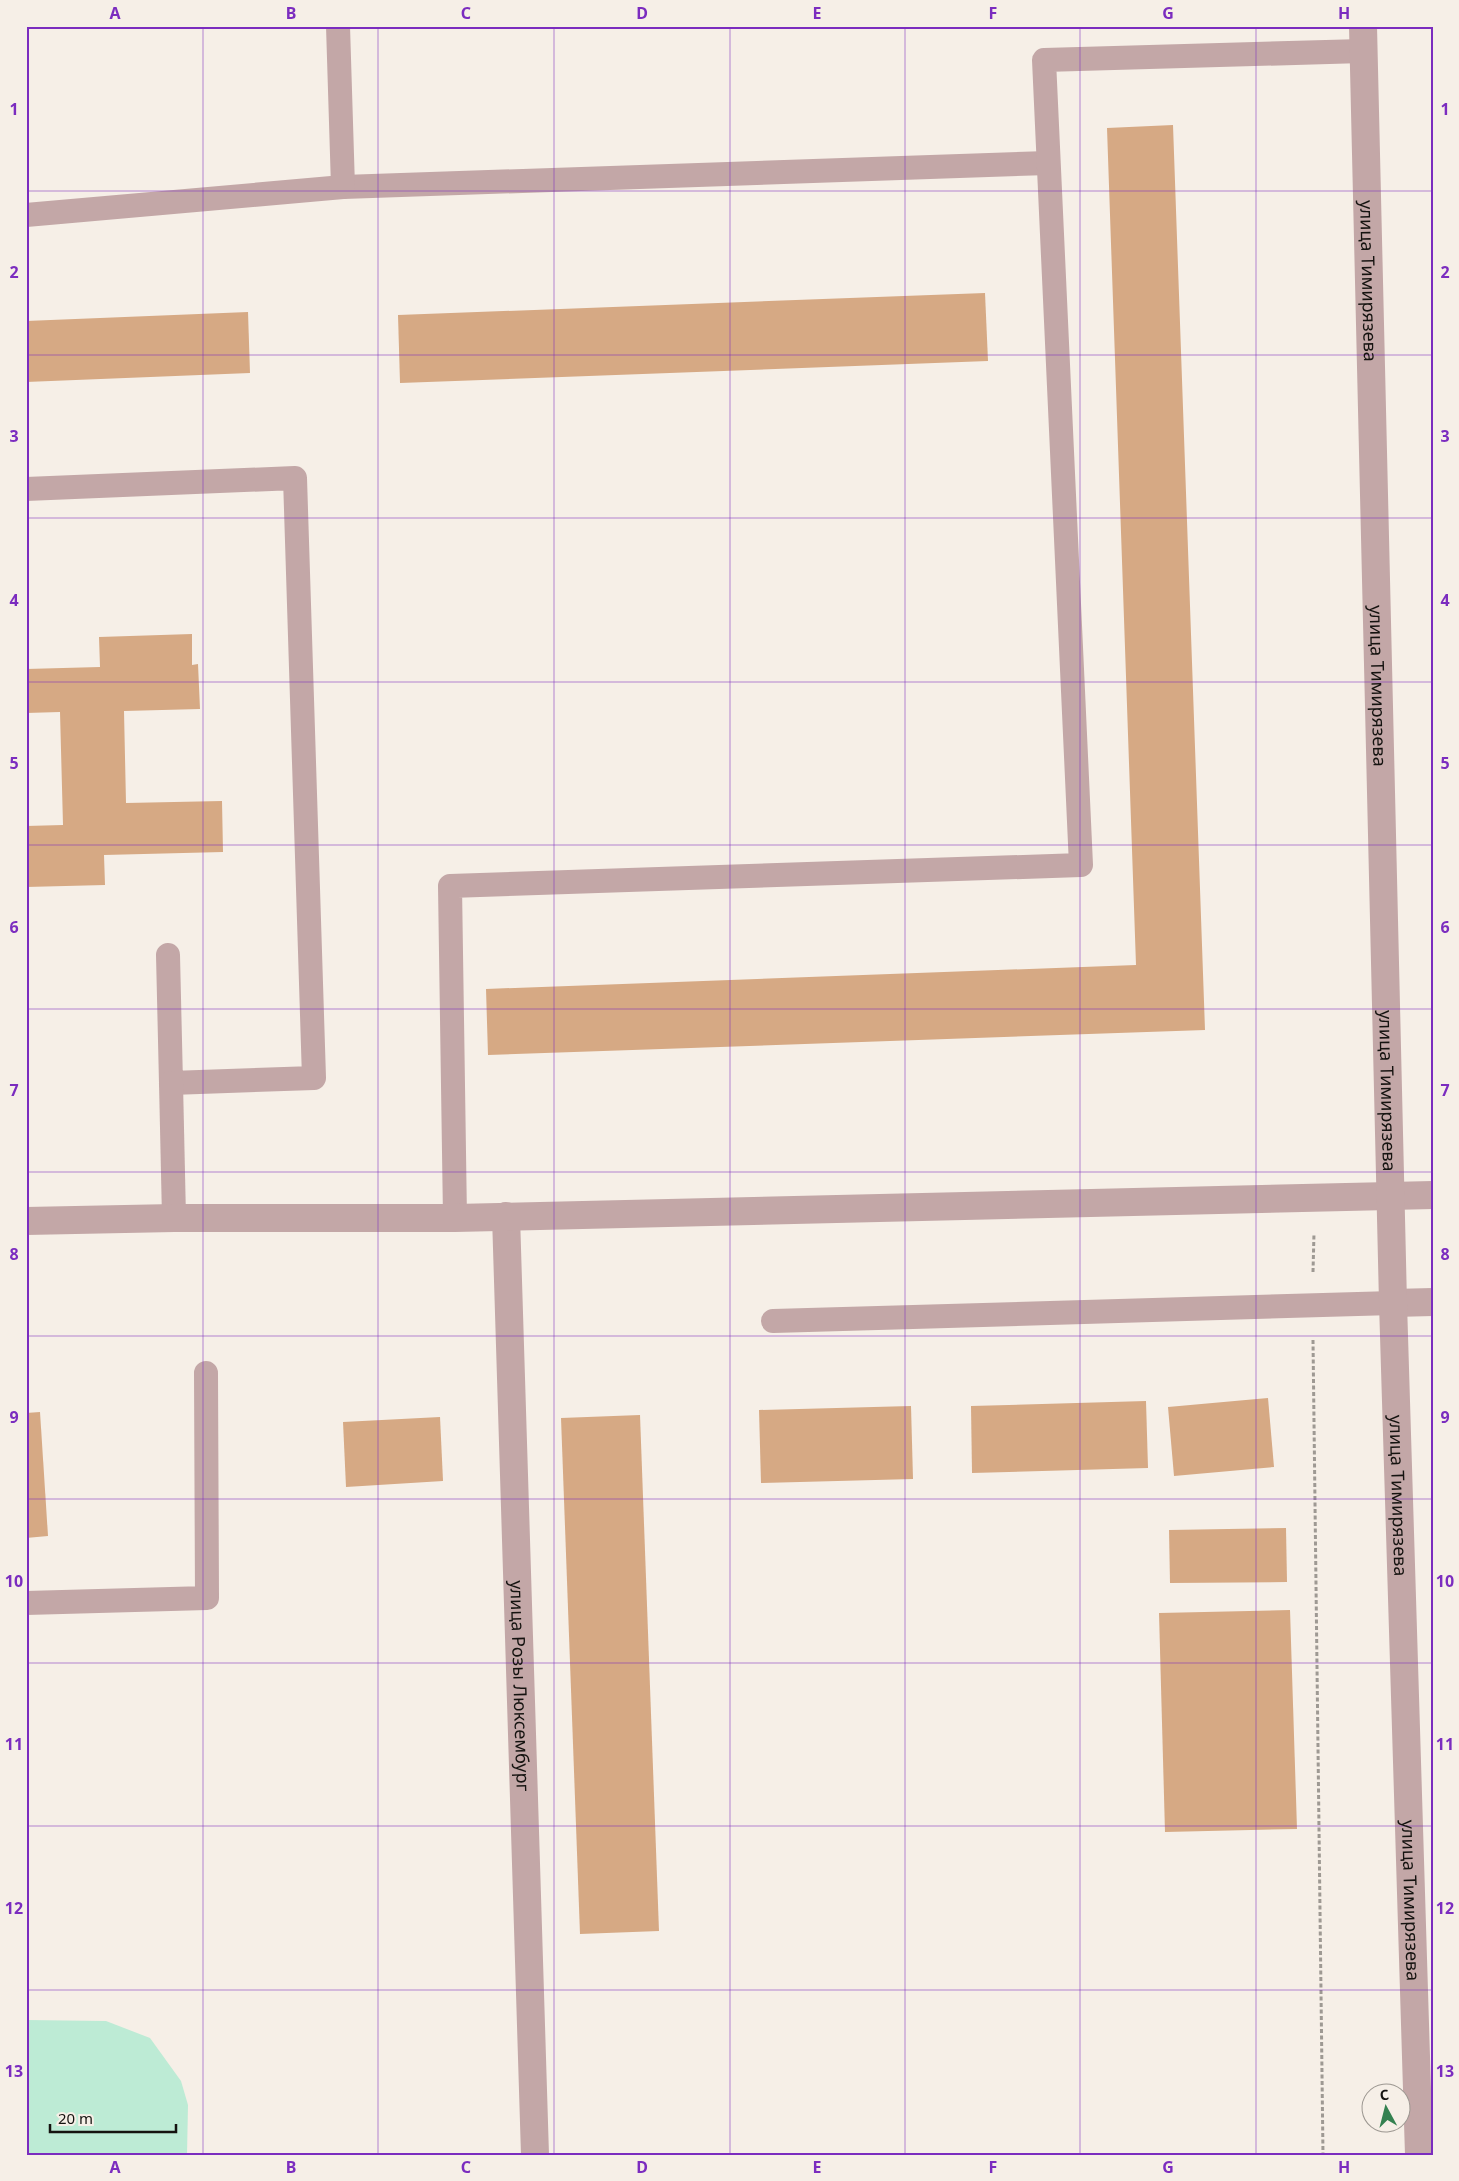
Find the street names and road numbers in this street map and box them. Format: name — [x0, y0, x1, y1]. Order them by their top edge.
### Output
street label: улица Тимирязева — [1355, 200, 1383, 362]
street label: улица Тимирязева — [1365, 605, 1392, 767]
street label: улица Тимирязева — [1374, 1010, 1402, 1172]
street label: улица Тимирязева — [1384, 1414, 1413, 1577]
street label: улица Розы Люксембург — [505, 1580, 536, 1792]
street label: улица Тимирязева — [1397, 1819, 1426, 1981]

